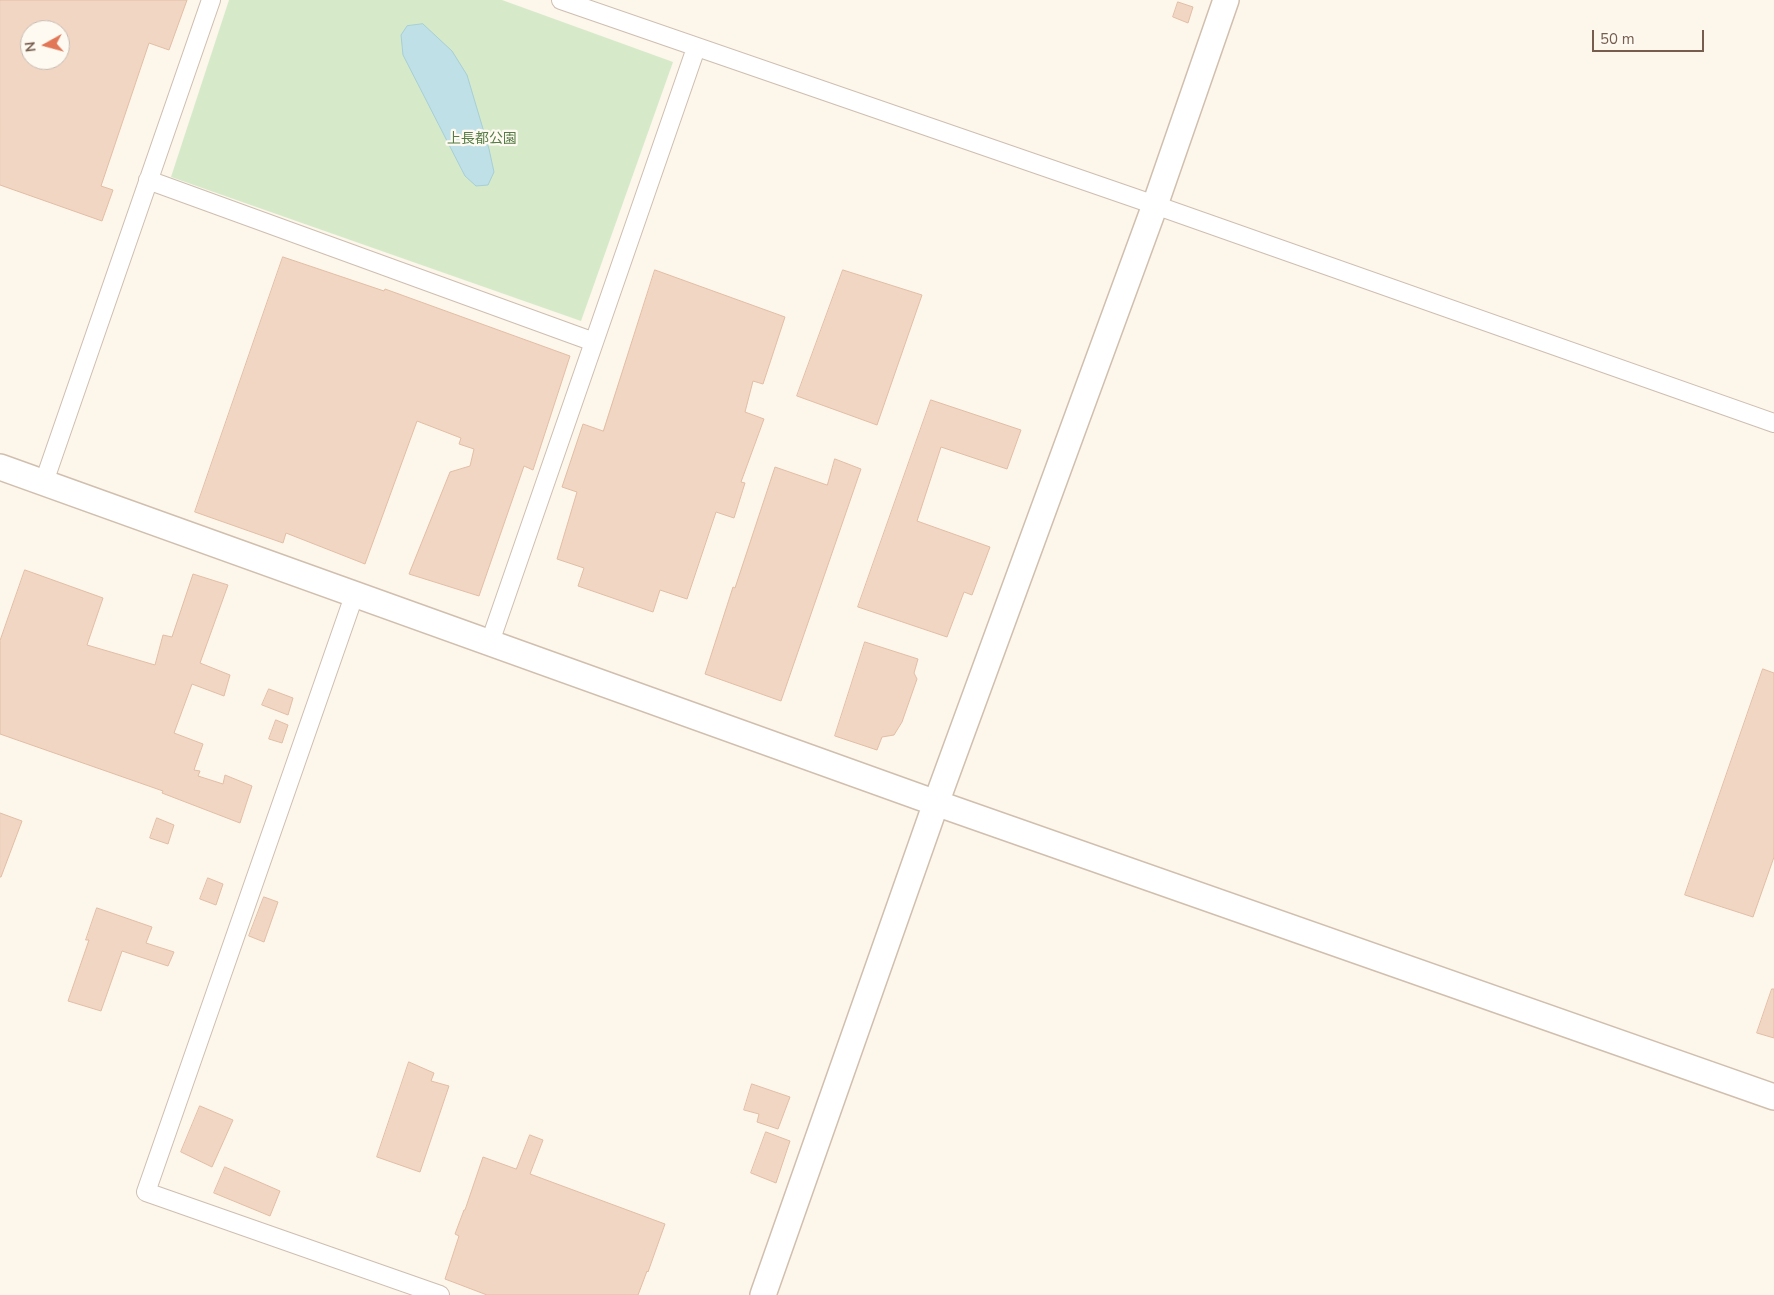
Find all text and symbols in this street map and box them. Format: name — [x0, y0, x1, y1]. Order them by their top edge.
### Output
north arrow — [20, 20, 70, 70]
scale bar — [1594, 20, 1706, 52]
text: 50 m — [1600, 29, 1635, 49]
text: N — [21, 40, 41, 53]
park label: 上長都公園 — [447, 132, 517, 148]

